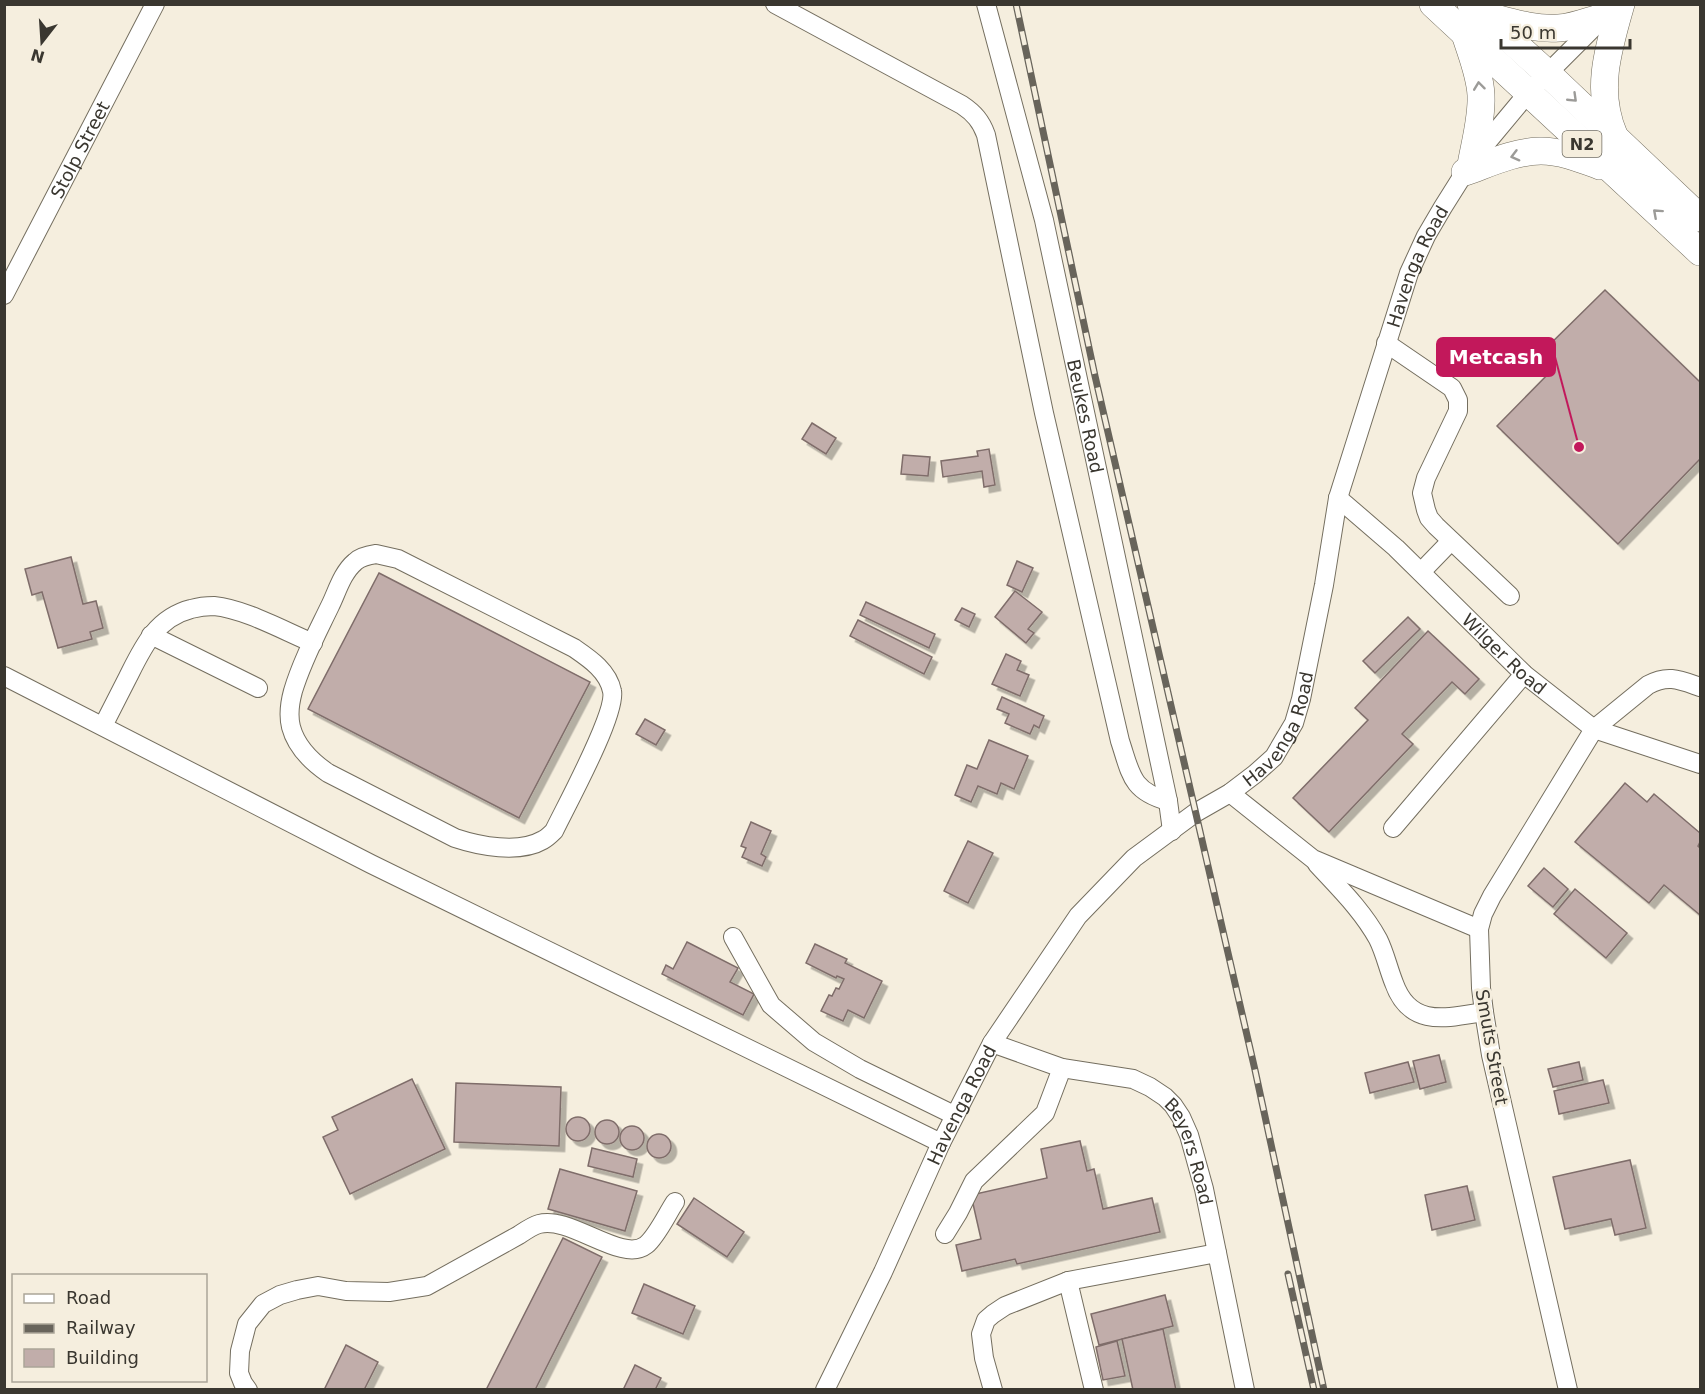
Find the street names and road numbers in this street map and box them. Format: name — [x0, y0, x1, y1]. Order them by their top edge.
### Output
street label: Stolp Street — [46, 97, 113, 202]
road number: N2 — [1562, 131, 1602, 157]
street label: Havenga Road — [1382, 201, 1452, 330]
street label: Beukes Road — [1063, 357, 1108, 475]
street label: Wilger Road — [1458, 609, 1551, 698]
street label: Havenga Road — [1238, 670, 1317, 790]
street label: Smuts Street — [1471, 987, 1513, 1107]
street label: Havenga Road — [922, 1041, 1000, 1168]
street label: Beyers Road — [1161, 1093, 1217, 1207]

